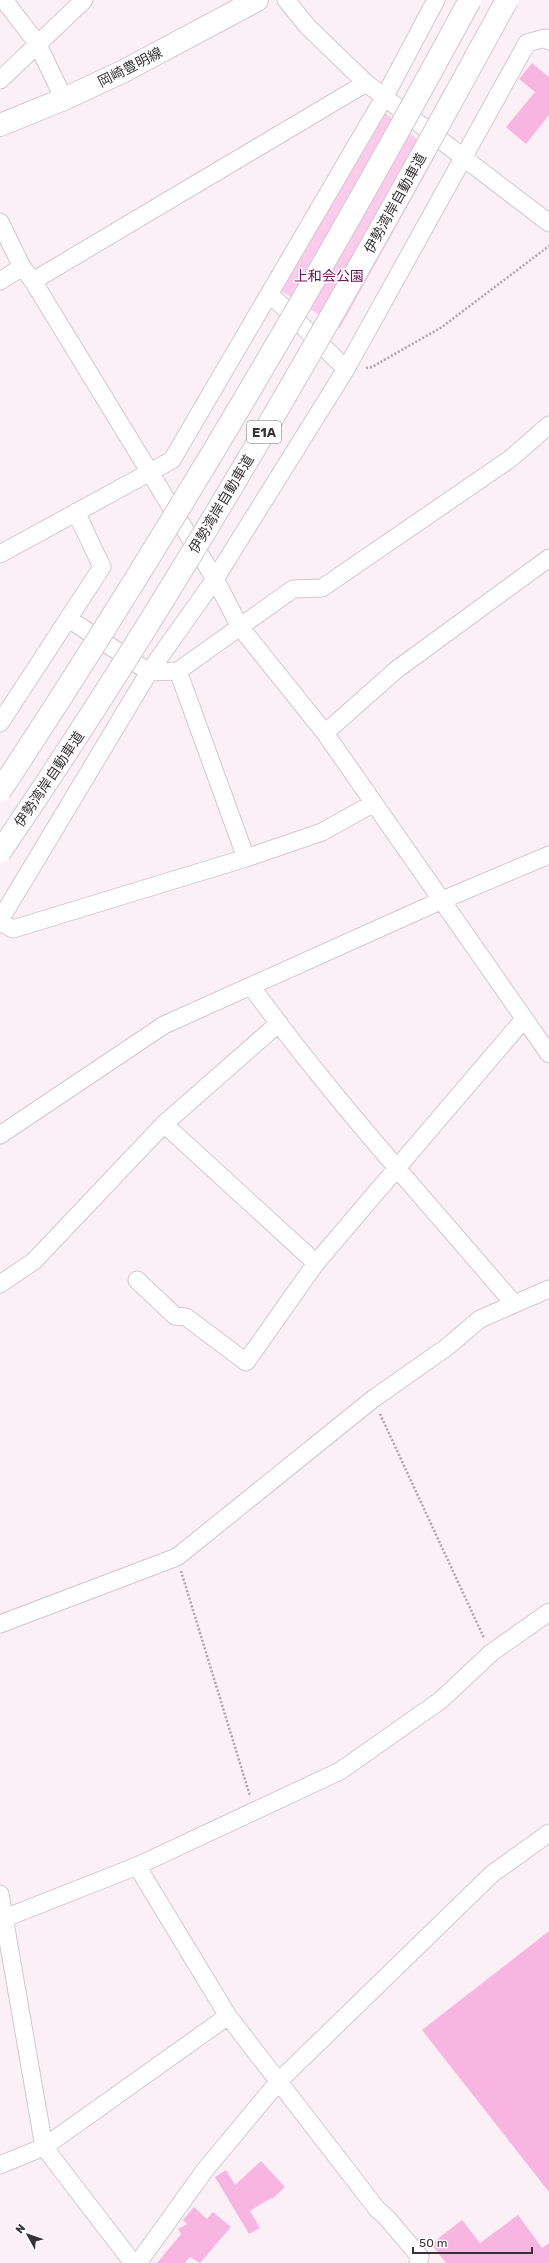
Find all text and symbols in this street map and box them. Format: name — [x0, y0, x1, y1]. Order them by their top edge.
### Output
street label: 岡崎豊明線 — [95, 44, 165, 91]
street label: 伊勢湾岸自動車道 — [361, 150, 430, 256]
park label: 上和会公園 — [294, 268, 364, 285]
road number: E1A — [247, 421, 281, 443]
street label: 伊勢湾岸自動車道 — [185, 452, 258, 557]
street label: 伊勢湾岸自動車道 — [11, 728, 88, 830]
north arrow — [8, 2215, 48, 2255]
text: N — [13, 2222, 28, 2236]
scale bar — [413, 2229, 532, 2255]
text: 50 m — [419, 2236, 447, 2250]

